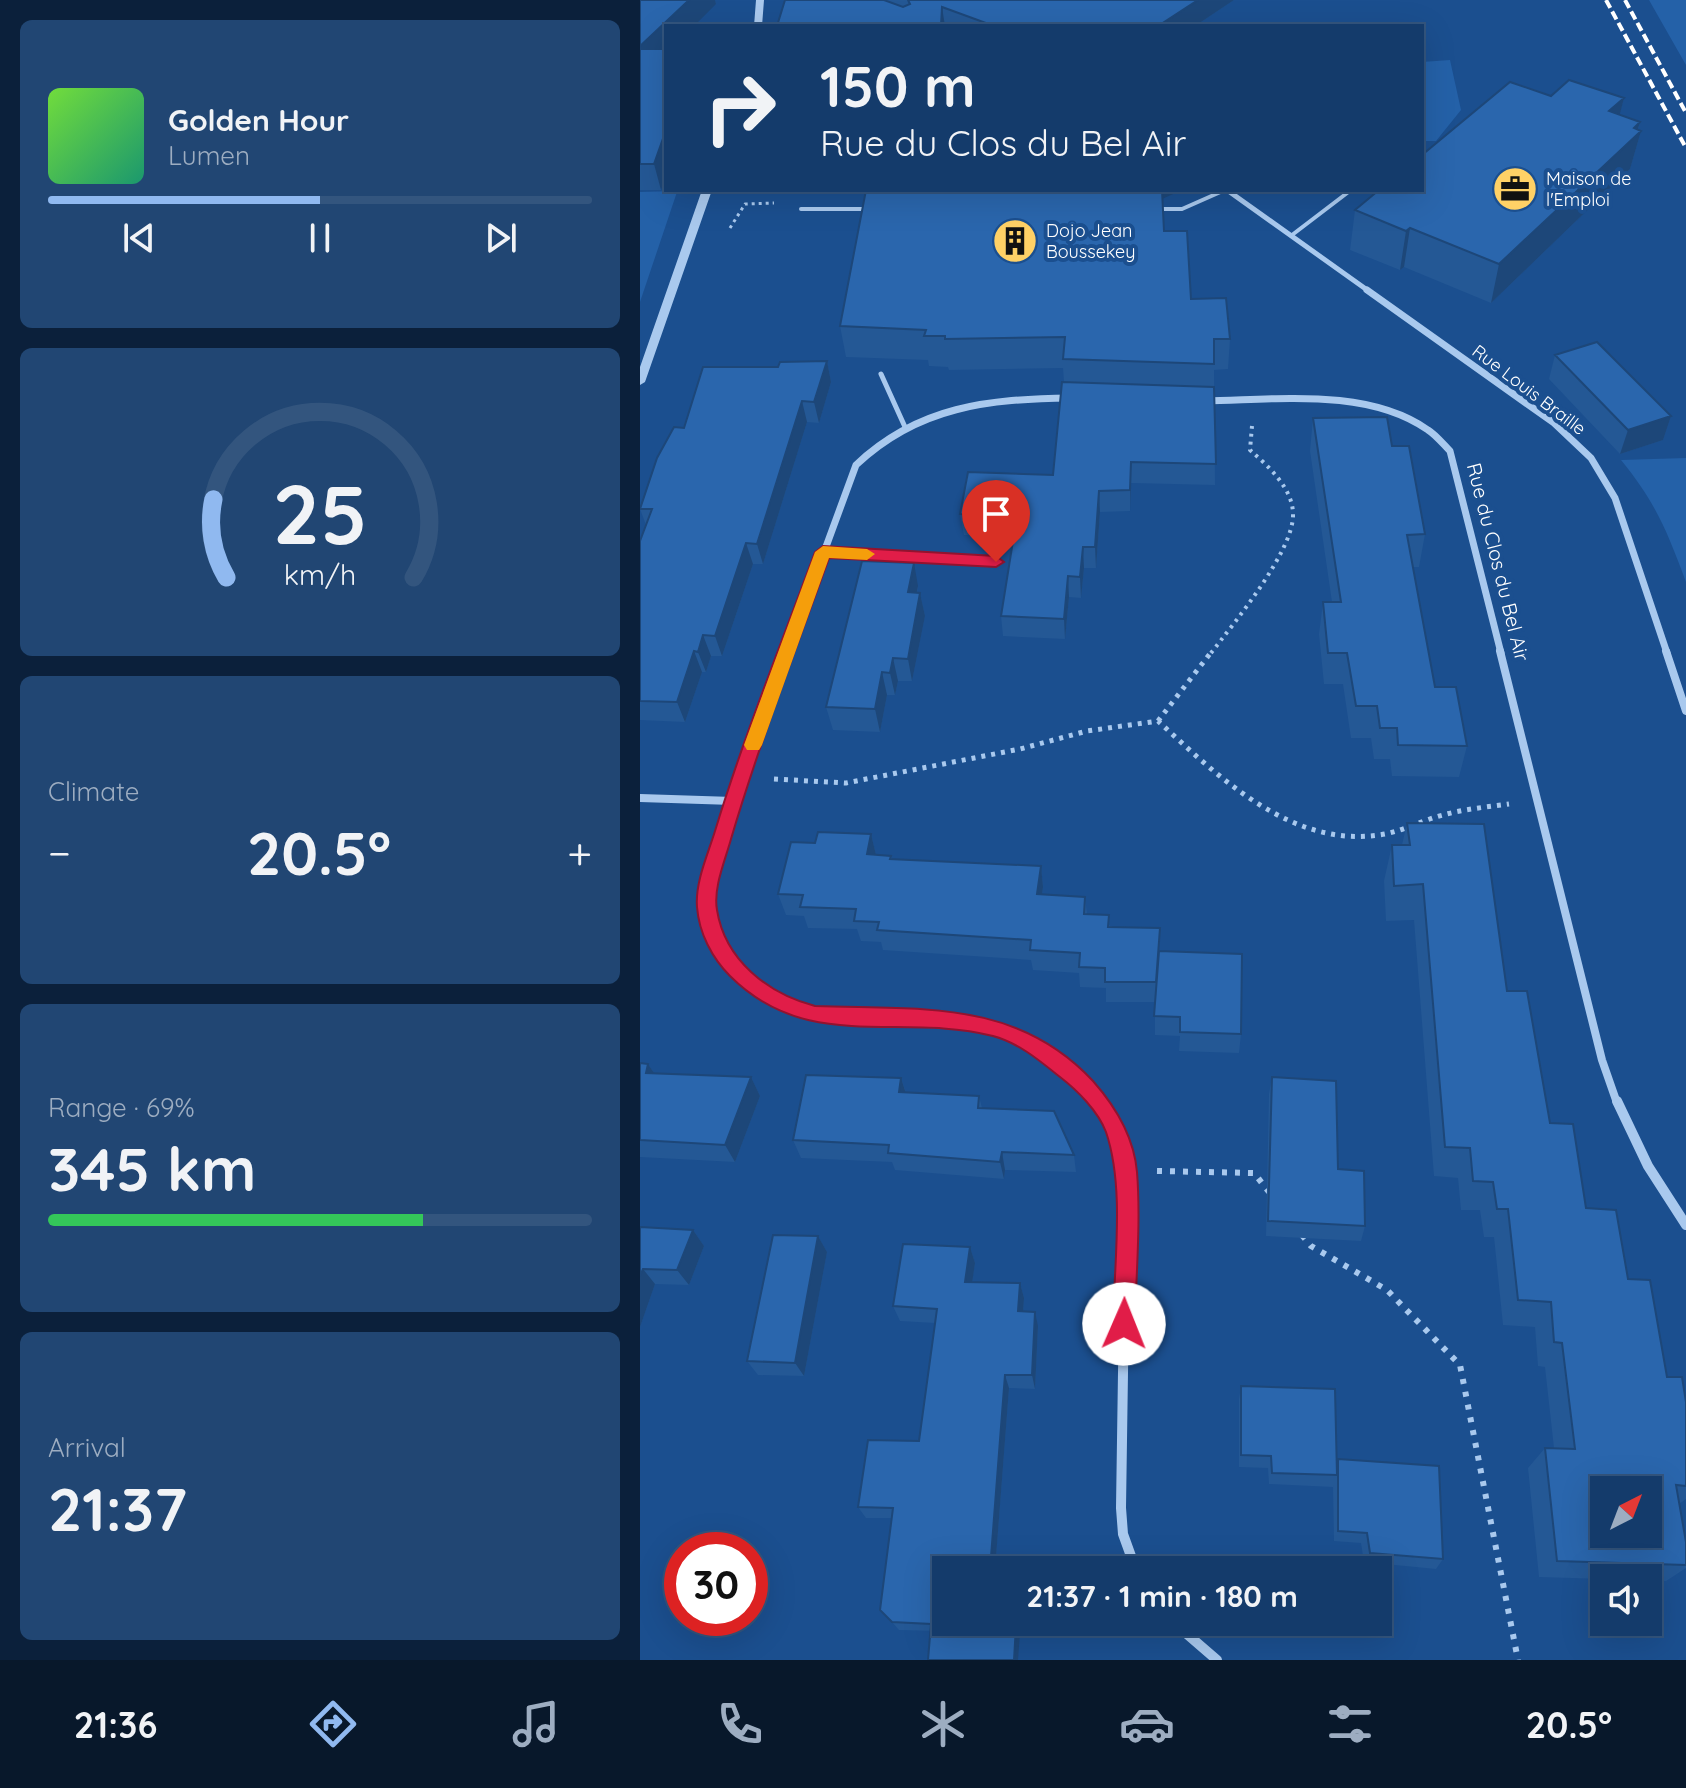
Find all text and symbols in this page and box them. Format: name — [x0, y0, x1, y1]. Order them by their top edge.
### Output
text: 150 m — [820, 51, 976, 121]
icon: right — [688, 56, 792, 160]
text: Golden Hour — [168, 101, 349, 139]
text: Rue du Clos du Bel Air — [820, 120, 1186, 165]
text: Lumen — [168, 139, 250, 172]
office icon: Maison de l'Emploi — [1491, 165, 1539, 213]
place label: Maison de l'Emploi — [1546, 167, 1631, 211]
icon: previous — [117, 216, 161, 260]
icon: pause — [298, 216, 342, 260]
icon: next — [479, 216, 523, 260]
building icon: Dojo Jean Boussekey — [991, 217, 1039, 265]
place label: Dojo Jean Boussekey — [1046, 219, 1135, 263]
street label: Rue Louis Braille — [1468, 339, 1591, 440]
street label: Rue du Clos du Bel Air — [1462, 460, 1535, 664]
text: 25 — [272, 461, 368, 565]
pin — [962, 480, 1030, 562]
icon: arrive — [974, 492, 1018, 536]
text: km/h — [284, 556, 356, 592]
text: Climate — [48, 775, 139, 808]
text: 20.5° — [247, 815, 391, 890]
text: − — [48, 825, 71, 880]
text: + — [567, 825, 592, 880]
text: Range · 69% — [48, 1091, 195, 1124]
text: 345 km — [48, 1131, 256, 1206]
position arrow — [1082, 1282, 1166, 1366]
text: Arrival — [48, 1431, 126, 1464]
text: 21:37 — [48, 1471, 187, 1546]
north arrow — [1590, 1476, 1662, 1548]
map controls — [1590, 1476, 1662, 1636]
speed limit sign: 30 — [664, 1532, 768, 1636]
button: sound — [1590, 1564, 1662, 1636]
text: 21:37 · 1 min · 180 m — [1026, 1577, 1298, 1615]
icon: directions — [305, 1696, 361, 1752]
icon: music — [508, 1696, 564, 1752]
icon: phone — [712, 1696, 768, 1752]
icon: climate — [915, 1696, 971, 1752]
icon: car — [1119, 1696, 1175, 1752]
icon: filters — [1322, 1696, 1378, 1752]
text: 21:36 — [74, 1702, 157, 1747]
text: 20.5° — [1526, 1702, 1612, 1747]

